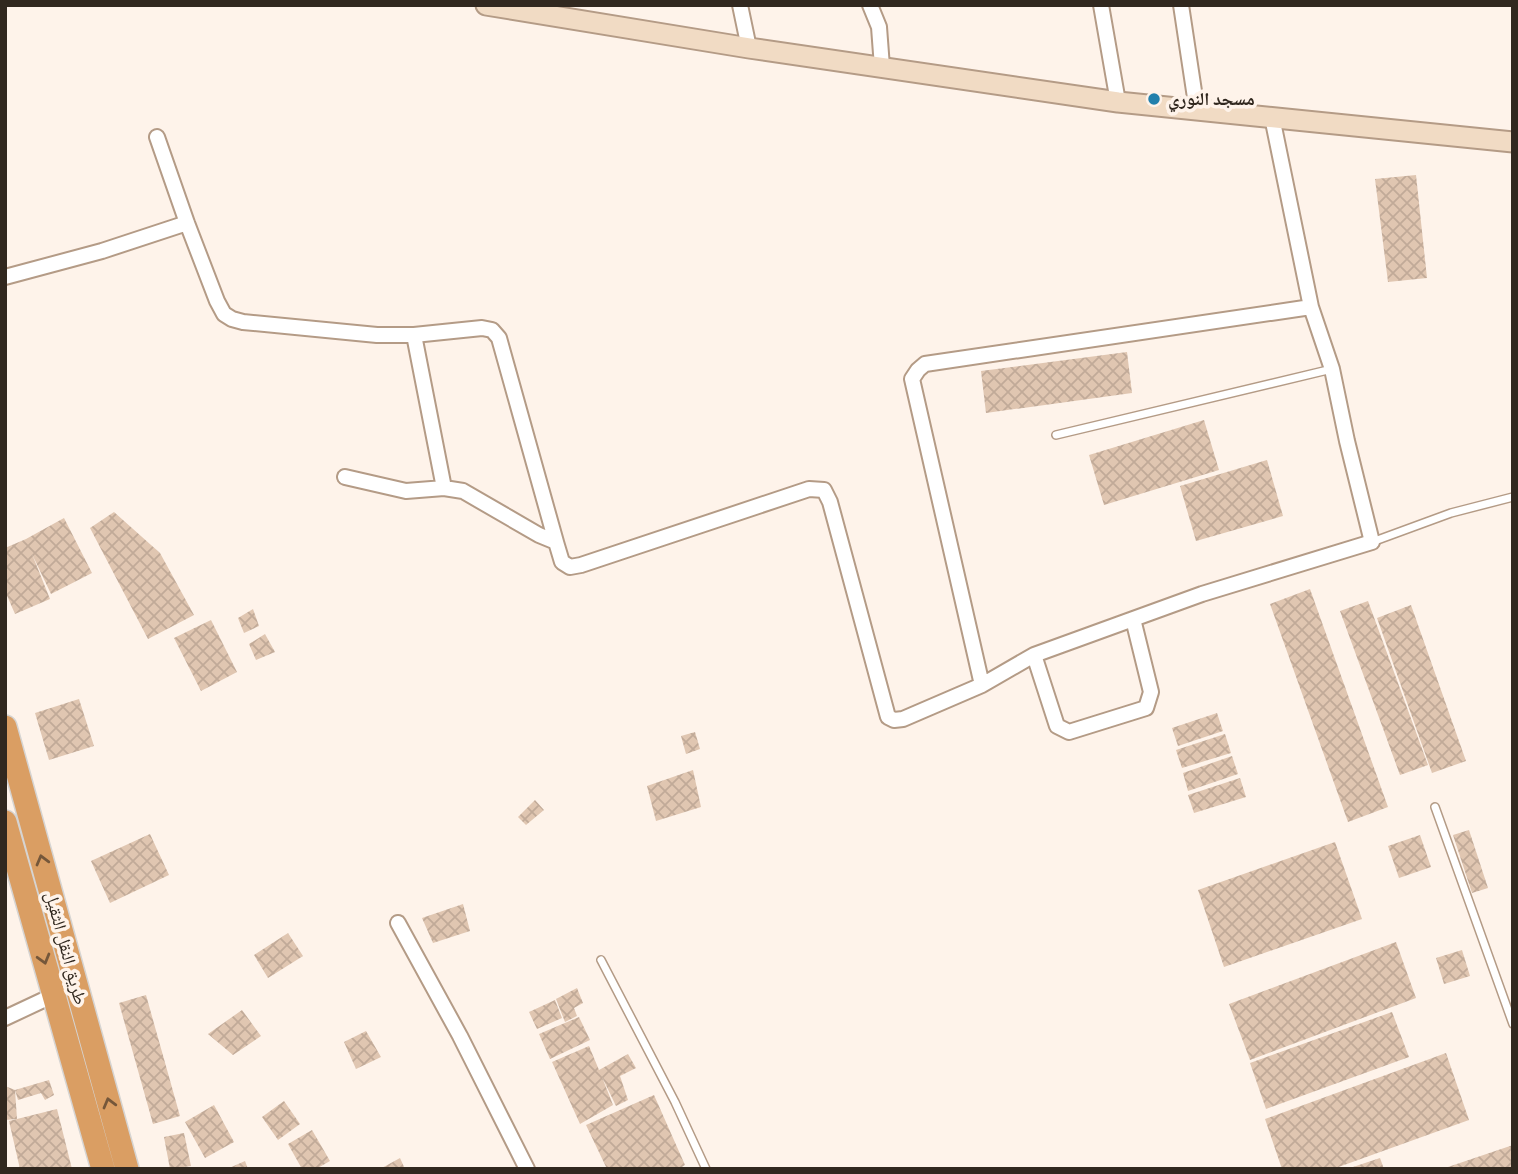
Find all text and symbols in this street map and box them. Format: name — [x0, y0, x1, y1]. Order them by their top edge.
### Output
place label: مسجد النوري — [1168, 86, 1255, 113]
marker: مسجد النوري — [1146, 91, 1162, 107]
one-way arrow — [36, 854, 50, 866]
street label: طريق النقل الثقيل — [39, 889, 94, 1007]
one-way arrow — [35, 952, 50, 964]
one-way arrow — [103, 1097, 117, 1109]

